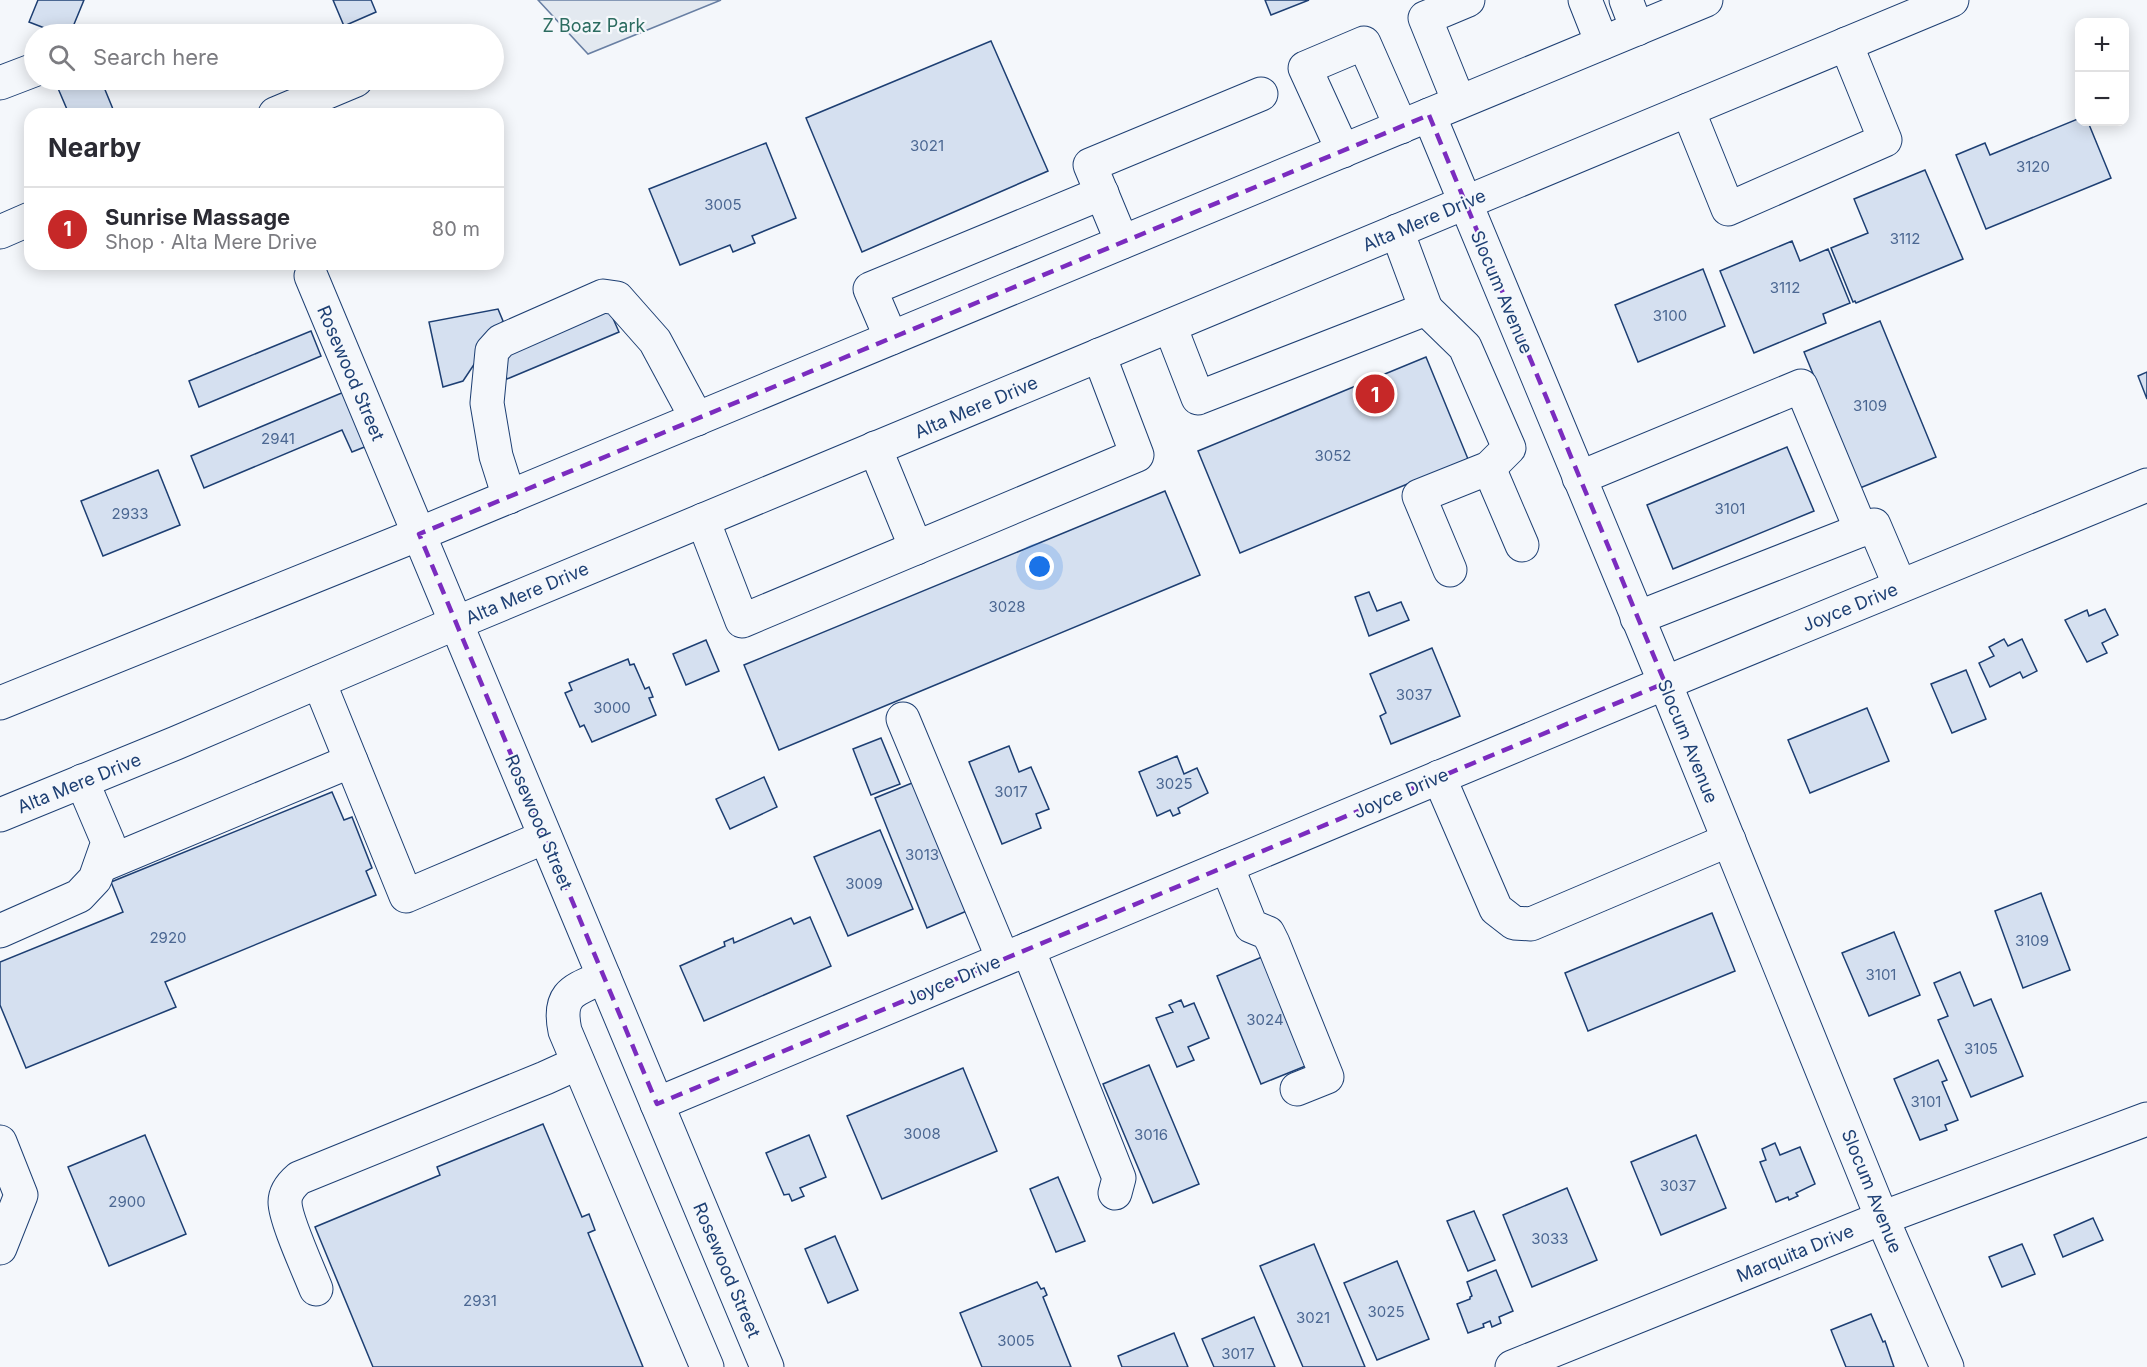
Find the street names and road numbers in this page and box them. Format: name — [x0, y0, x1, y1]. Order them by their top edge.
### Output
street label: Alta Mere Drive — [1359, 185, 1489, 255]
street label: Slocum Avenue — [1467, 227, 1537, 357]
street label: Rosewood Street — [313, 302, 389, 444]
street label: Alta Mere Drive — [911, 372, 1041, 442]
street label: Alta Mere Drive — [462, 558, 592, 628]
street label: Joyce Drive — [1799, 578, 1901, 636]
street label: Slocum Avenue — [1654, 676, 1722, 806]
street label: Alta Mere Drive — [14, 749, 144, 817]
street label: Rosewood Street — [501, 751, 577, 893]
street label: Joyce Drive — [1350, 764, 1452, 822]
street label: Joyce Drive — [902, 951, 1004, 1009]
street label: Slocum Avenue — [1838, 1126, 1906, 1256]
street label: Rosewood Street — [689, 1199, 765, 1341]
street label: Marquita Drive — [1733, 1220, 1857, 1286]

